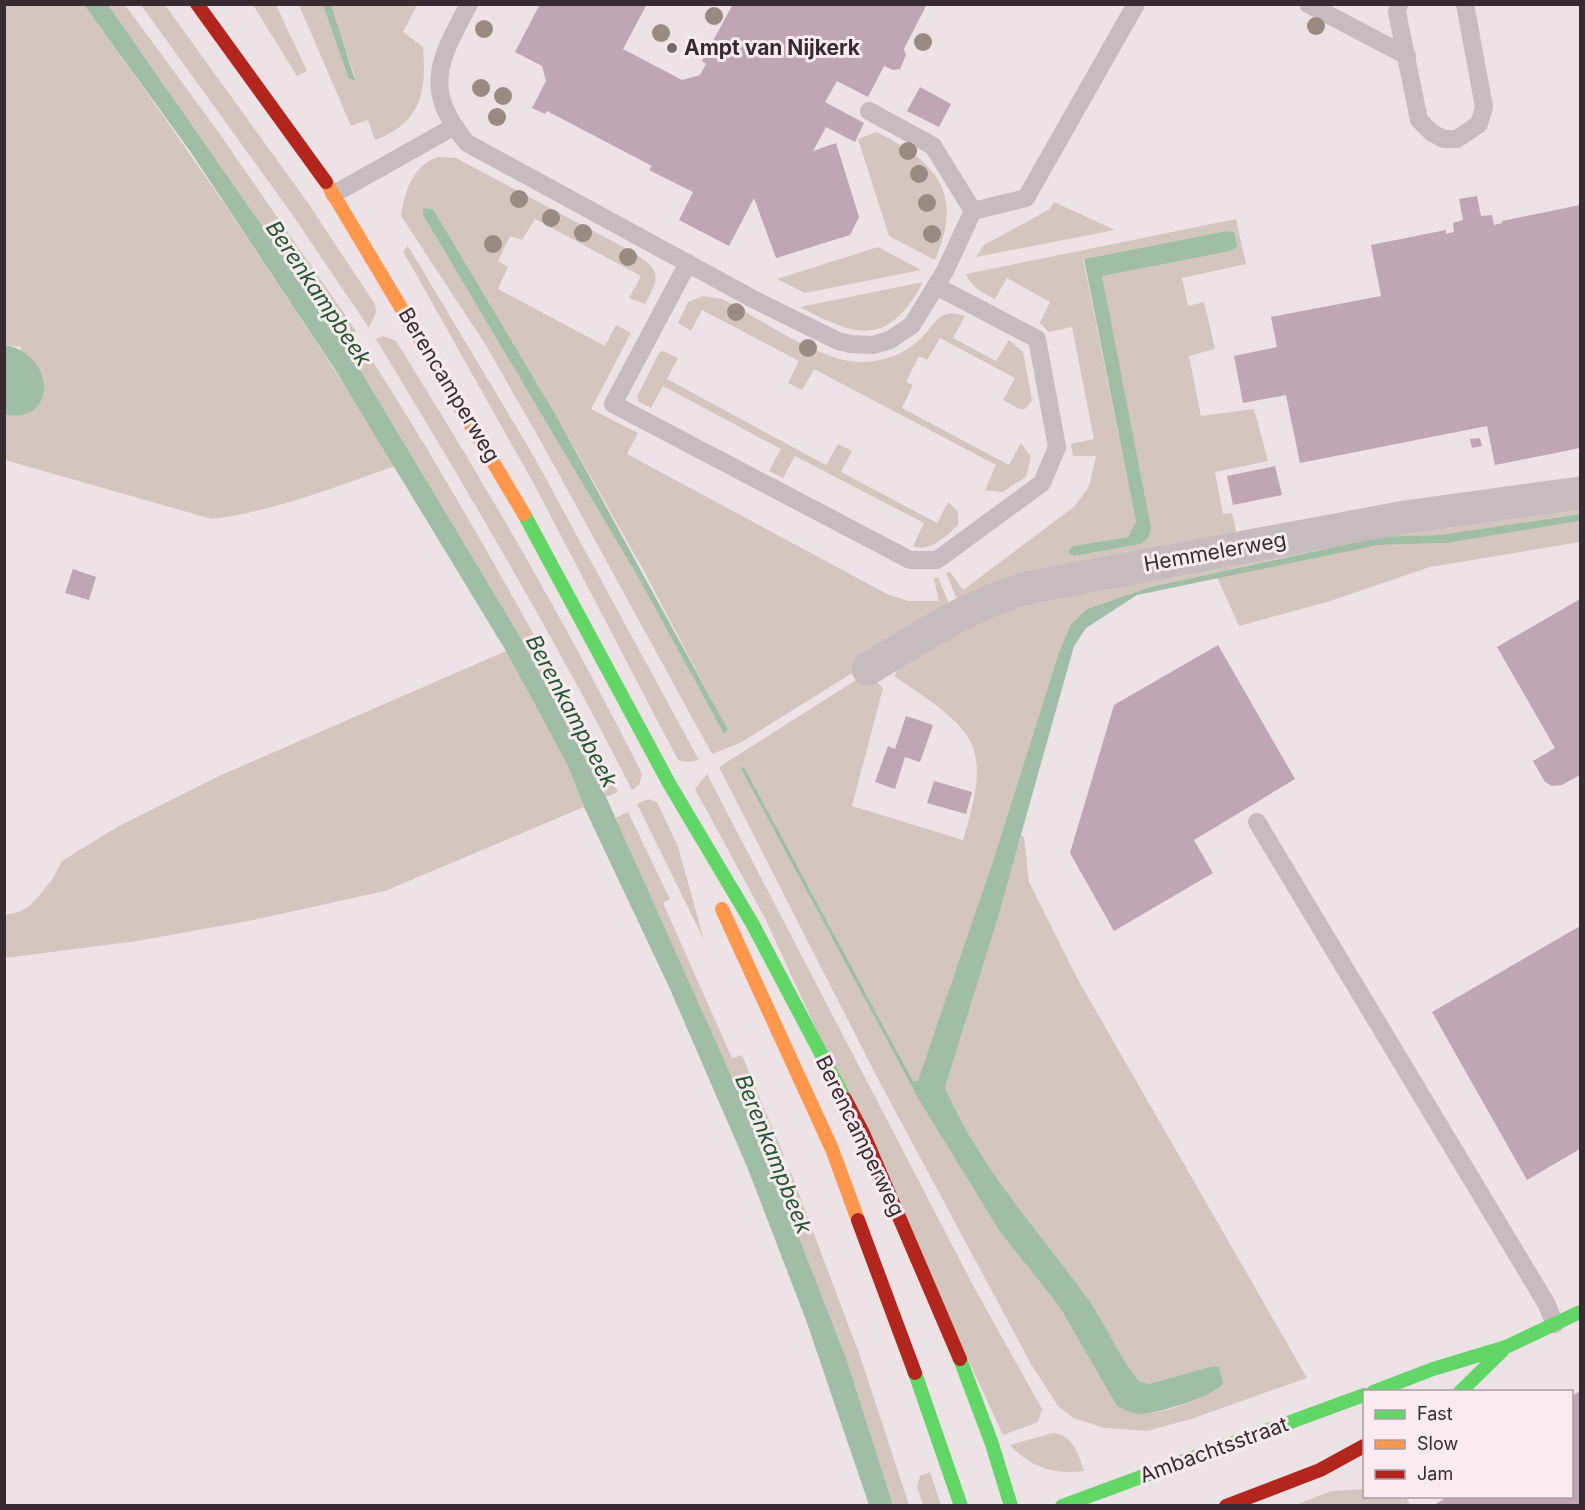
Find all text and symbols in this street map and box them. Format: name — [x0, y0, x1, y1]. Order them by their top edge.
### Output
place label: Ampt van Nijkerk — [684, 35, 861, 60]
marker: Ampt van Nijkerk — [665, 41, 679, 55]
water label: Berenkampbeek — [261, 216, 378, 371]
street label: Berencamperweg — [393, 303, 505, 466]
street label: Hemmelerweg — [1142, 527, 1288, 576]
water label: Berenkampbeek — [521, 630, 624, 793]
street label: Berencamperweg — [811, 1051, 910, 1220]
water label: Berenkampbeek — [730, 1071, 818, 1238]
legend — [1363, 1390, 1573, 1498]
text: Fast — [1417, 1403, 1453, 1424]
street label: Ambachtsstraat — [1136, 1411, 1292, 1488]
text: Slow — [1417, 1433, 1458, 1454]
text: Jam — [1417, 1463, 1453, 1484]

